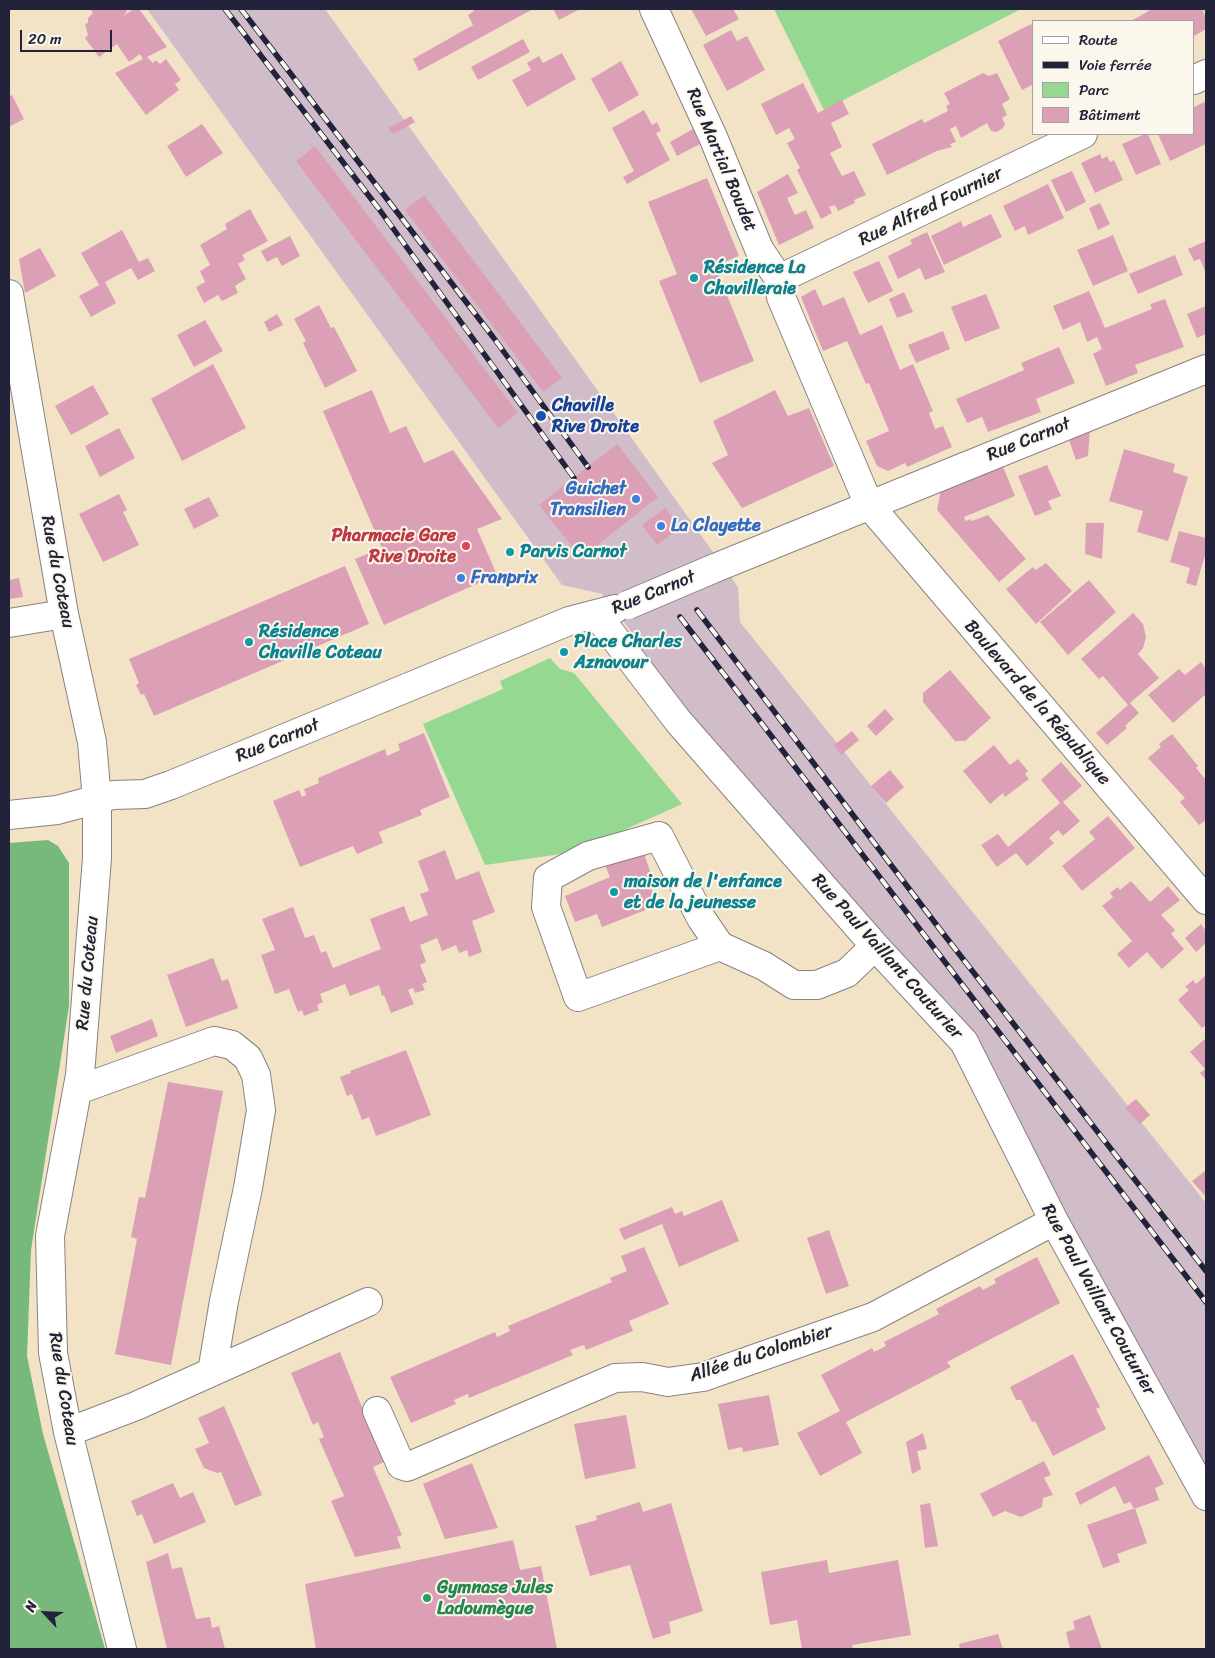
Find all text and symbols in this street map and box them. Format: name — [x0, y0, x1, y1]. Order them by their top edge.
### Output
scale bar — [22, 20, 115, 52]
legend — [1032, 20, 1195, 135]
text: 20 m — [28, 26, 62, 52]
text: Route — [1079, 27, 1118, 53]
text: Voie ferrée — [1079, 52, 1152, 78]
text: Parc — [1079, 77, 1109, 103]
street label: Rue Martial Boudet — [681, 85, 761, 235]
text: Bâtiment — [1079, 102, 1141, 128]
street label: Rue Alfred Fournier — [856, 163, 1006, 251]
place label: Résidence La Chavilleraie — [704, 257, 806, 300]
marker: Résidence La Chavilleraie — [688, 272, 700, 284]
place label: Chaville Rive Droite — [552, 395, 639, 438]
marker: Chaville Rive Droite — [534, 409, 548, 423]
street label: Rue Carnot — [984, 413, 1074, 467]
place label: Guichet Transilien — [550, 478, 626, 520]
marker: Guichet Transilien — [630, 493, 642, 505]
street label: Rue du Coteau — [35, 514, 79, 630]
place label: La Clayette — [671, 515, 761, 537]
marker: La Clayette — [655, 520, 667, 532]
place label: Pharmacie Gare Rive Droite — [332, 525, 456, 568]
marker: Pharmacie Gare Rive Droite — [460, 540, 472, 552]
place label: Parvis Carnot — [520, 541, 626, 563]
marker: Parvis Carnot — [504, 546, 516, 558]
street label: Rue Carnot — [609, 566, 699, 620]
place label: Franprix — [471, 567, 538, 589]
marker: Franprix — [455, 572, 467, 584]
street label: Boulevard de la République — [959, 616, 1115, 790]
place label: Résidence Chaville Coteau — [259, 621, 382, 664]
place label: Place Charles Aznavour — [574, 631, 682, 674]
marker: Résidence Chaville Coteau — [243, 636, 255, 648]
marker: Place Charles Aznavour — [558, 646, 570, 658]
street label: Rue Carnot — [233, 714, 323, 768]
street label: Rue Paul Vaillant Couturier — [807, 870, 967, 1044]
place label: maison de l'enfance et de la jeunesse — [624, 871, 782, 914]
marker: maison de l'enfance et de la jeunesse — [608, 886, 620, 898]
street label: Rue du Coteau — [72, 915, 104, 1031]
street label: Rue Paul Vaillant Couturier — [1036, 1201, 1160, 1399]
street label: Allée du Colombier — [687, 1321, 835, 1387]
street label: Rue du Coteau — [43, 1331, 83, 1447]
place label: Gymnase Jules Ladoumègue — [437, 1577, 553, 1620]
north arrow — [20, 1588, 70, 1638]
marker: Gymnase Jules Ladoumègue — [421, 1592, 433, 1604]
text: N — [18, 1597, 44, 1616]

